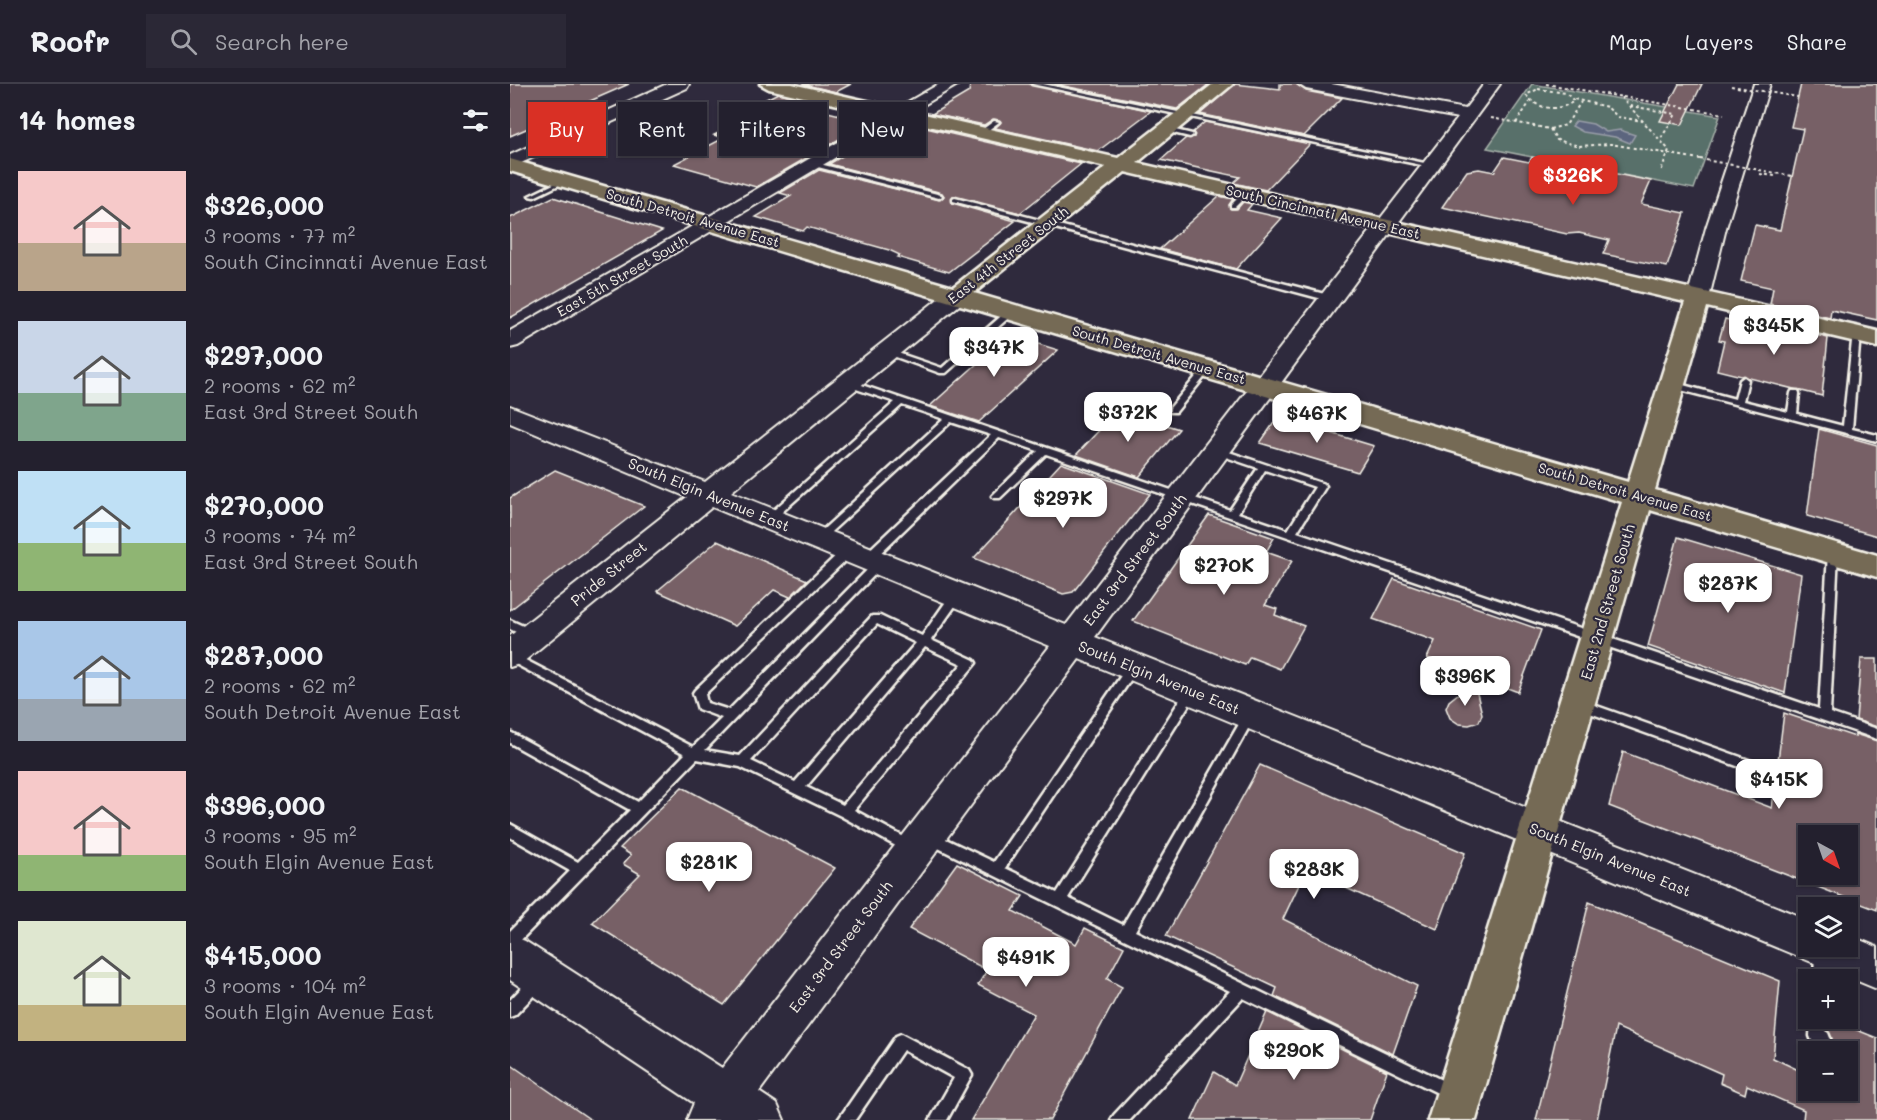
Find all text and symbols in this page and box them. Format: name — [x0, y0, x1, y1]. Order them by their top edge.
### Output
search box — [146, 14, 566, 68]
text: Roofr — [30, 23, 110, 59]
icon: search — [167, 25, 200, 58]
text: Search here — [215, 27, 349, 56]
text: Map — [1609, 28, 1652, 55]
text: Layers — [1685, 28, 1754, 55]
text: Share — [1787, 28, 1847, 55]
chip: Buy — [528, 102, 606, 156]
chip: Rent — [618, 102, 707, 156]
chip: Filters — [719, 102, 827, 156]
chip: New — [839, 102, 926, 156]
text: 14 homes — [18, 103, 136, 137]
icon: filters — [459, 104, 492, 137]
pin: $326K — [1531, 155, 1615, 206]
text: $326K — [1543, 161, 1603, 187]
street label: South Cincinnati Avenue East — [1224, 180, 1422, 243]
street label: South Detroit Avenue East — [604, 184, 782, 251]
text: $326,000 — [204, 188, 324, 222]
icon: home — [66, 195, 138, 267]
street label: East 4th Street South — [944, 202, 1072, 308]
text: 3 rooms · 77 m² — [204, 222, 355, 248]
street label: East 5th Street South — [553, 230, 691, 321]
text: South Cincinnati Avenue East — [204, 248, 488, 274]
pin: $345K — [1732, 305, 1816, 356]
text: $345K — [1743, 311, 1805, 337]
street label: South Detroit Avenue East — [1070, 321, 1248, 388]
pin: $347K — [952, 327, 1036, 378]
text: $347K — [963, 333, 1025, 359]
text: $297,000 — [204, 338, 323, 372]
icon: home — [66, 345, 138, 417]
text: 2 rooms · 62 m² — [204, 372, 356, 398]
pin: $372K — [1086, 392, 1170, 443]
pin: $467K — [1275, 393, 1359, 444]
text: East 3rd Street South — [204, 398, 418, 424]
text: $372K — [1098, 398, 1158, 424]
text: $467K — [1286, 399, 1348, 425]
street label: South Elgin Avenue East — [626, 452, 793, 536]
street label: South Detroit Avenue East — [1536, 458, 1714, 525]
pin: $297K — [1021, 478, 1105, 529]
text: $297K — [1033, 484, 1093, 510]
text: $270,000 — [204, 488, 324, 522]
street label: East 3rd Street South — [1078, 489, 1190, 629]
icon: home — [66, 495, 138, 567]
text: 3 rooms · 74 m² — [204, 522, 356, 548]
street label: East 2nd Street South — [1575, 522, 1639, 682]
street label: Pride Street — [566, 536, 651, 610]
pin: $270K — [1182, 545, 1266, 596]
text: East 3rd Street South — [204, 548, 418, 574]
text: $270K — [1194, 551, 1254, 577]
pin: $287K — [1686, 563, 1770, 614]
text: $287K — [1698, 569, 1758, 595]
street label: South Elgin Avenue East — [1076, 635, 1243, 719]
text: $287,000 — [204, 638, 323, 672]
icon: home — [66, 645, 138, 717]
pin: $396K — [1423, 656, 1507, 707]
text: $396K — [1434, 662, 1496, 688]
text: 2 rooms · 62 m² — [204, 672, 356, 698]
text: South Detroit Avenue East — [204, 698, 461, 724]
pin: $415K — [1737, 759, 1821, 810]
text: $415K — [1750, 765, 1808, 791]
text: $396,000 — [204, 788, 325, 822]
icon: home — [66, 795, 138, 867]
street label: South Elgin Avenue East — [1527, 817, 1694, 901]
text: 3 rooms · 95 m² — [204, 822, 356, 848]
north arrow — [1798, 825, 1858, 885]
map controls — [1798, 825, 1858, 1101]
pin: $281K — [667, 842, 751, 893]
text: South Elgin Avenue East — [204, 848, 434, 874]
text: $281K — [680, 848, 738, 874]
pin: $283K — [1272, 849, 1356, 900]
text: $283K — [1283, 855, 1345, 881]
street label: East 3rd Street South — [784, 876, 896, 1016]
button: layers — [1798, 897, 1858, 957]
pin: $491K — [984, 937, 1068, 988]
text: $415,000 — [204, 938, 321, 972]
text: $491K — [996, 943, 1056, 969]
icon: home — [66, 945, 138, 1017]
button: + — [1798, 969, 1858, 1029]
text: 3 rooms · 104 m² — [204, 972, 366, 998]
text: South Elgin Avenue East — [204, 998, 434, 1024]
pin: $290K — [1252, 1030, 1336, 1081]
text: $290K — [1263, 1036, 1325, 1062]
button: − — [1798, 1041, 1858, 1101]

